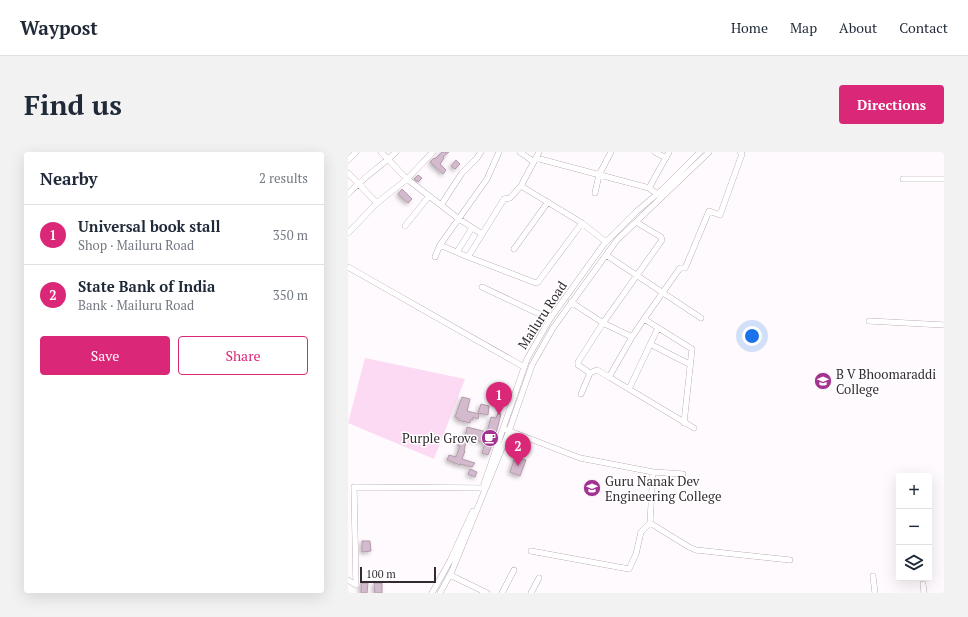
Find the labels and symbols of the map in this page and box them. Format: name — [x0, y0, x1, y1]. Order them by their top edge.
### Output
street label: Mailuru Road — [513, 277, 571, 353]
your location — [742, 326, 762, 346]
place label: B V Bhoomaraddi College — [836, 365, 936, 398]
school or university icon: B V Bhoomaraddi College — [813, 371, 833, 391]
pin: 1 — [486, 382, 512, 415]
cafe icon: Purple Grove — [480, 428, 500, 448]
place label: Purple Grove — [402, 429, 477, 447]
pin: 2 — [505, 433, 531, 466]
place label: Guru Nanak Dev Engineering College — [605, 472, 721, 505]
school or university icon: Guru Nanak Dev Engineering College — [582, 478, 602, 498]
scale bar — [360, 565, 436, 584]

